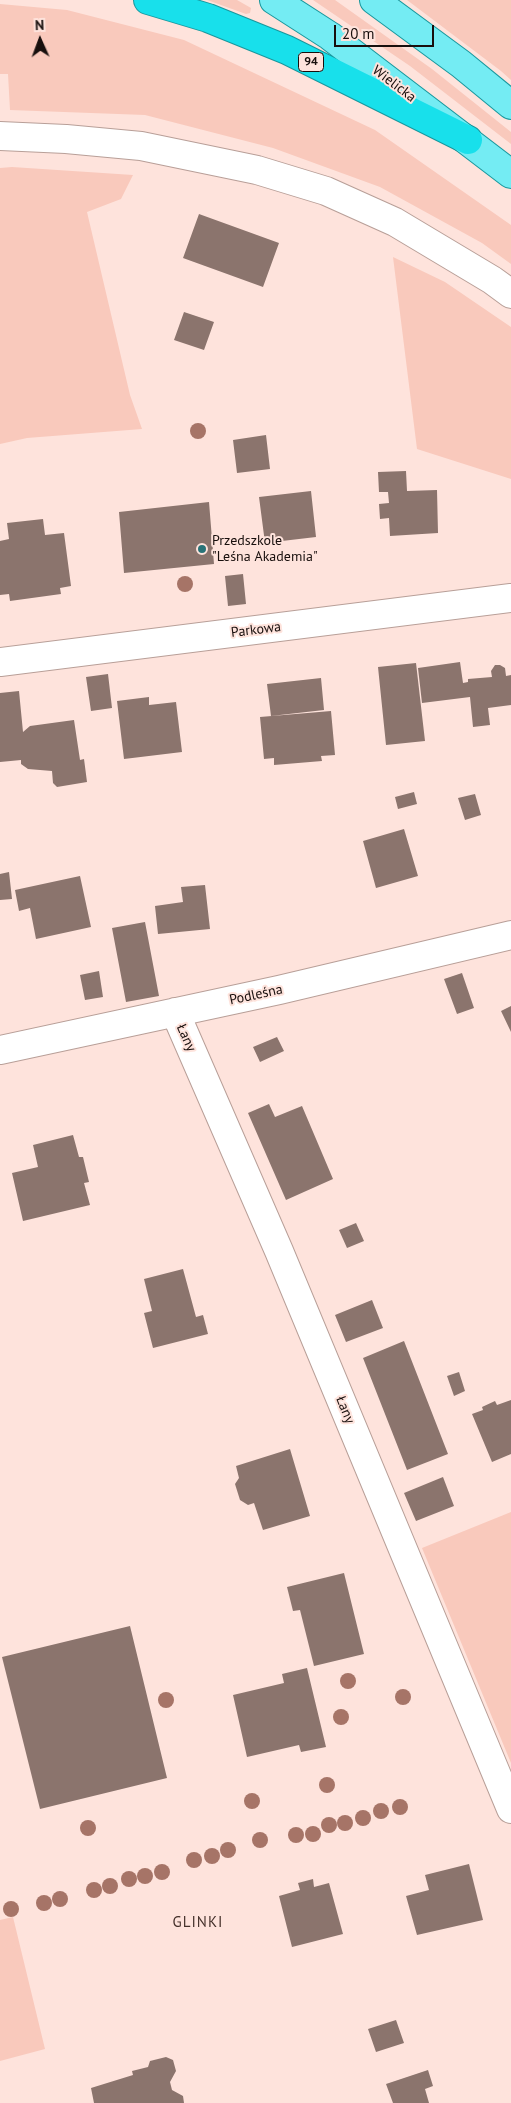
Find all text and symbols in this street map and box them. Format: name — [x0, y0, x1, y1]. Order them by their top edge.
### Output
north arrow — [15, 15, 65, 65]
scale bar — [336, 15, 436, 47]
text: N — [35, 16, 44, 34]
text: 20 m — [342, 24, 375, 43]
road number: 94 — [298, 52, 324, 72]
street label: Wielicka — [369, 62, 419, 106]
place label: Przedszkole "Leśna Akademia" — [212, 533, 318, 566]
marker: Przedszkole "Leśna Akademia" — [196, 543, 208, 555]
street label: Parkowa — [230, 619, 282, 641]
street label: Podleśna — [228, 981, 284, 1009]
street label: Łany — [173, 1022, 199, 1054]
street label: Łany — [332, 1394, 358, 1426]
district label: GLINKI — [172, 1914, 224, 1932]

